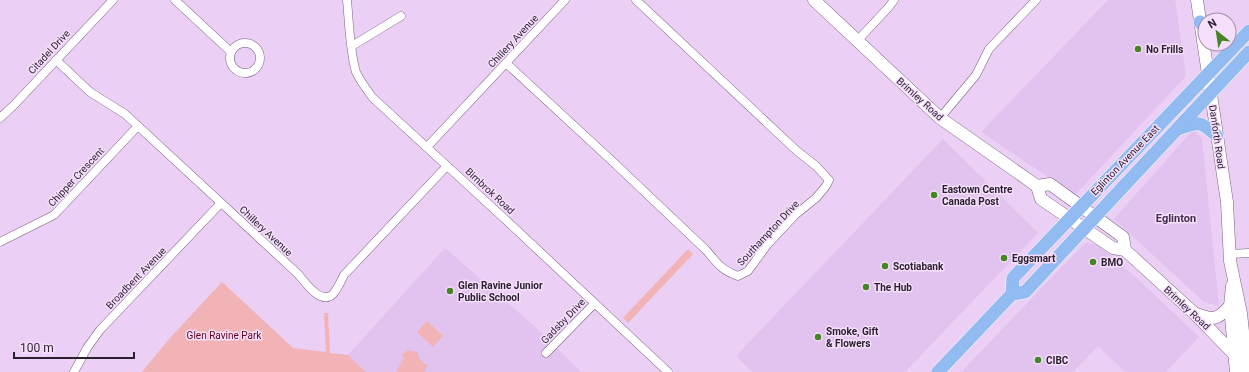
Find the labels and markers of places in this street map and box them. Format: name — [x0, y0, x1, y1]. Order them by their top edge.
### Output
marker: No Frills — [1133, 44, 1143, 54]
place label: No Frills — [1146, 44, 1183, 55]
place label: Eastown Centre Canada Post — [942, 184, 1013, 207]
marker: Eastown Centre Canada Post — [929, 190, 939, 200]
marker: Eggsmart — [999, 253, 1009, 263]
place label: Eggsmart — [1012, 253, 1056, 264]
marker: BMO — [1088, 257, 1098, 267]
place label: BMO — [1101, 257, 1123, 268]
marker: Scotiabank — [880, 261, 890, 271]
place label: Scotiabank — [893, 261, 944, 272]
place label: Glen Ravine Junior Public School — [458, 280, 543, 303]
marker: The Hub — [861, 282, 871, 292]
place label: The Hub — [874, 282, 912, 293]
marker: Glen Ravine Junior Public School — [445, 286, 455, 296]
place label: Smoke, Gift & Flowers — [826, 326, 879, 349]
marker: Smoke, Gift & Flowers — [813, 332, 823, 342]
marker: CIBC — [1033, 355, 1043, 365]
place label: CIBC — [1046, 355, 1069, 366]

